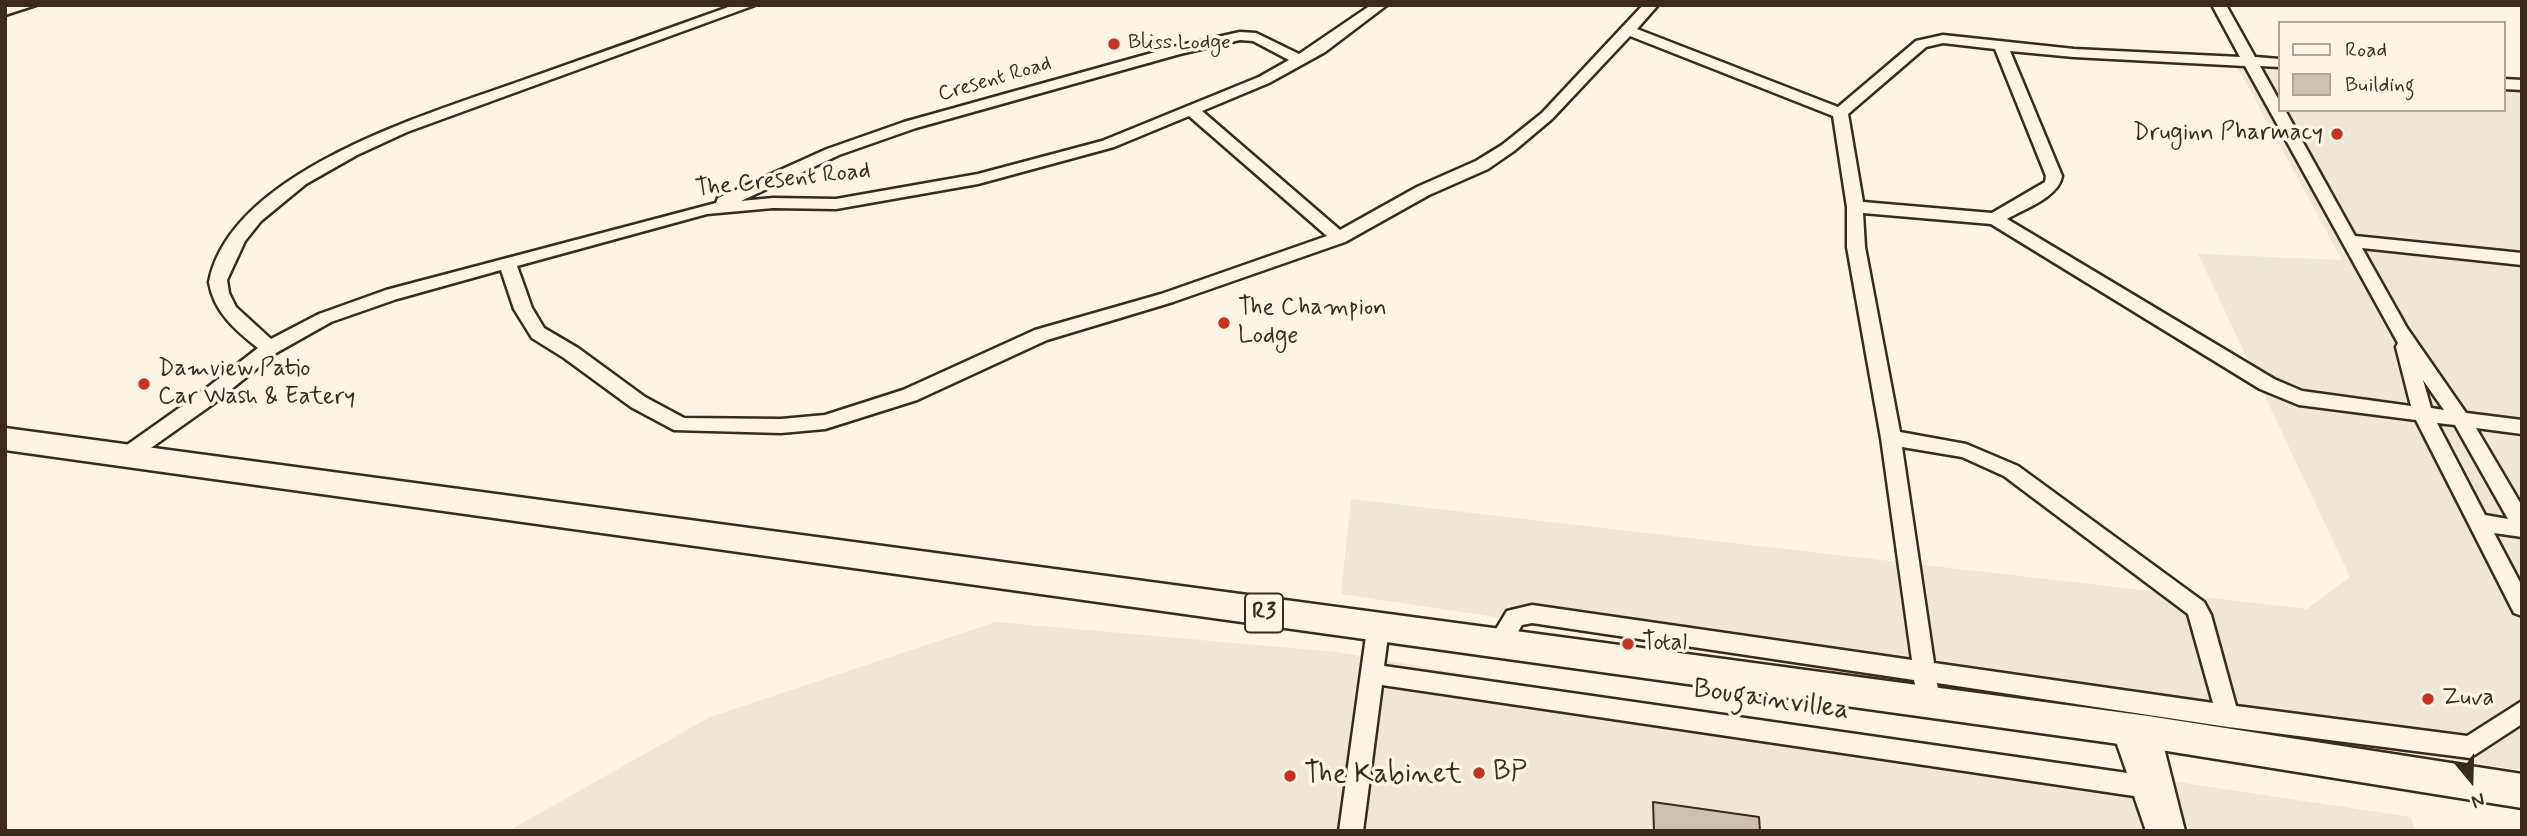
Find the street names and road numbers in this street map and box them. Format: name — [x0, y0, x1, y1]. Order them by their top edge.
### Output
street label: Cresent Road — [936, 52, 1054, 108]
street label: The Cresent Road — [694, 157, 872, 205]
road number: R3 — [1245, 594, 1283, 632]
street label: Bougainvillea — [1691, 673, 1851, 729]

